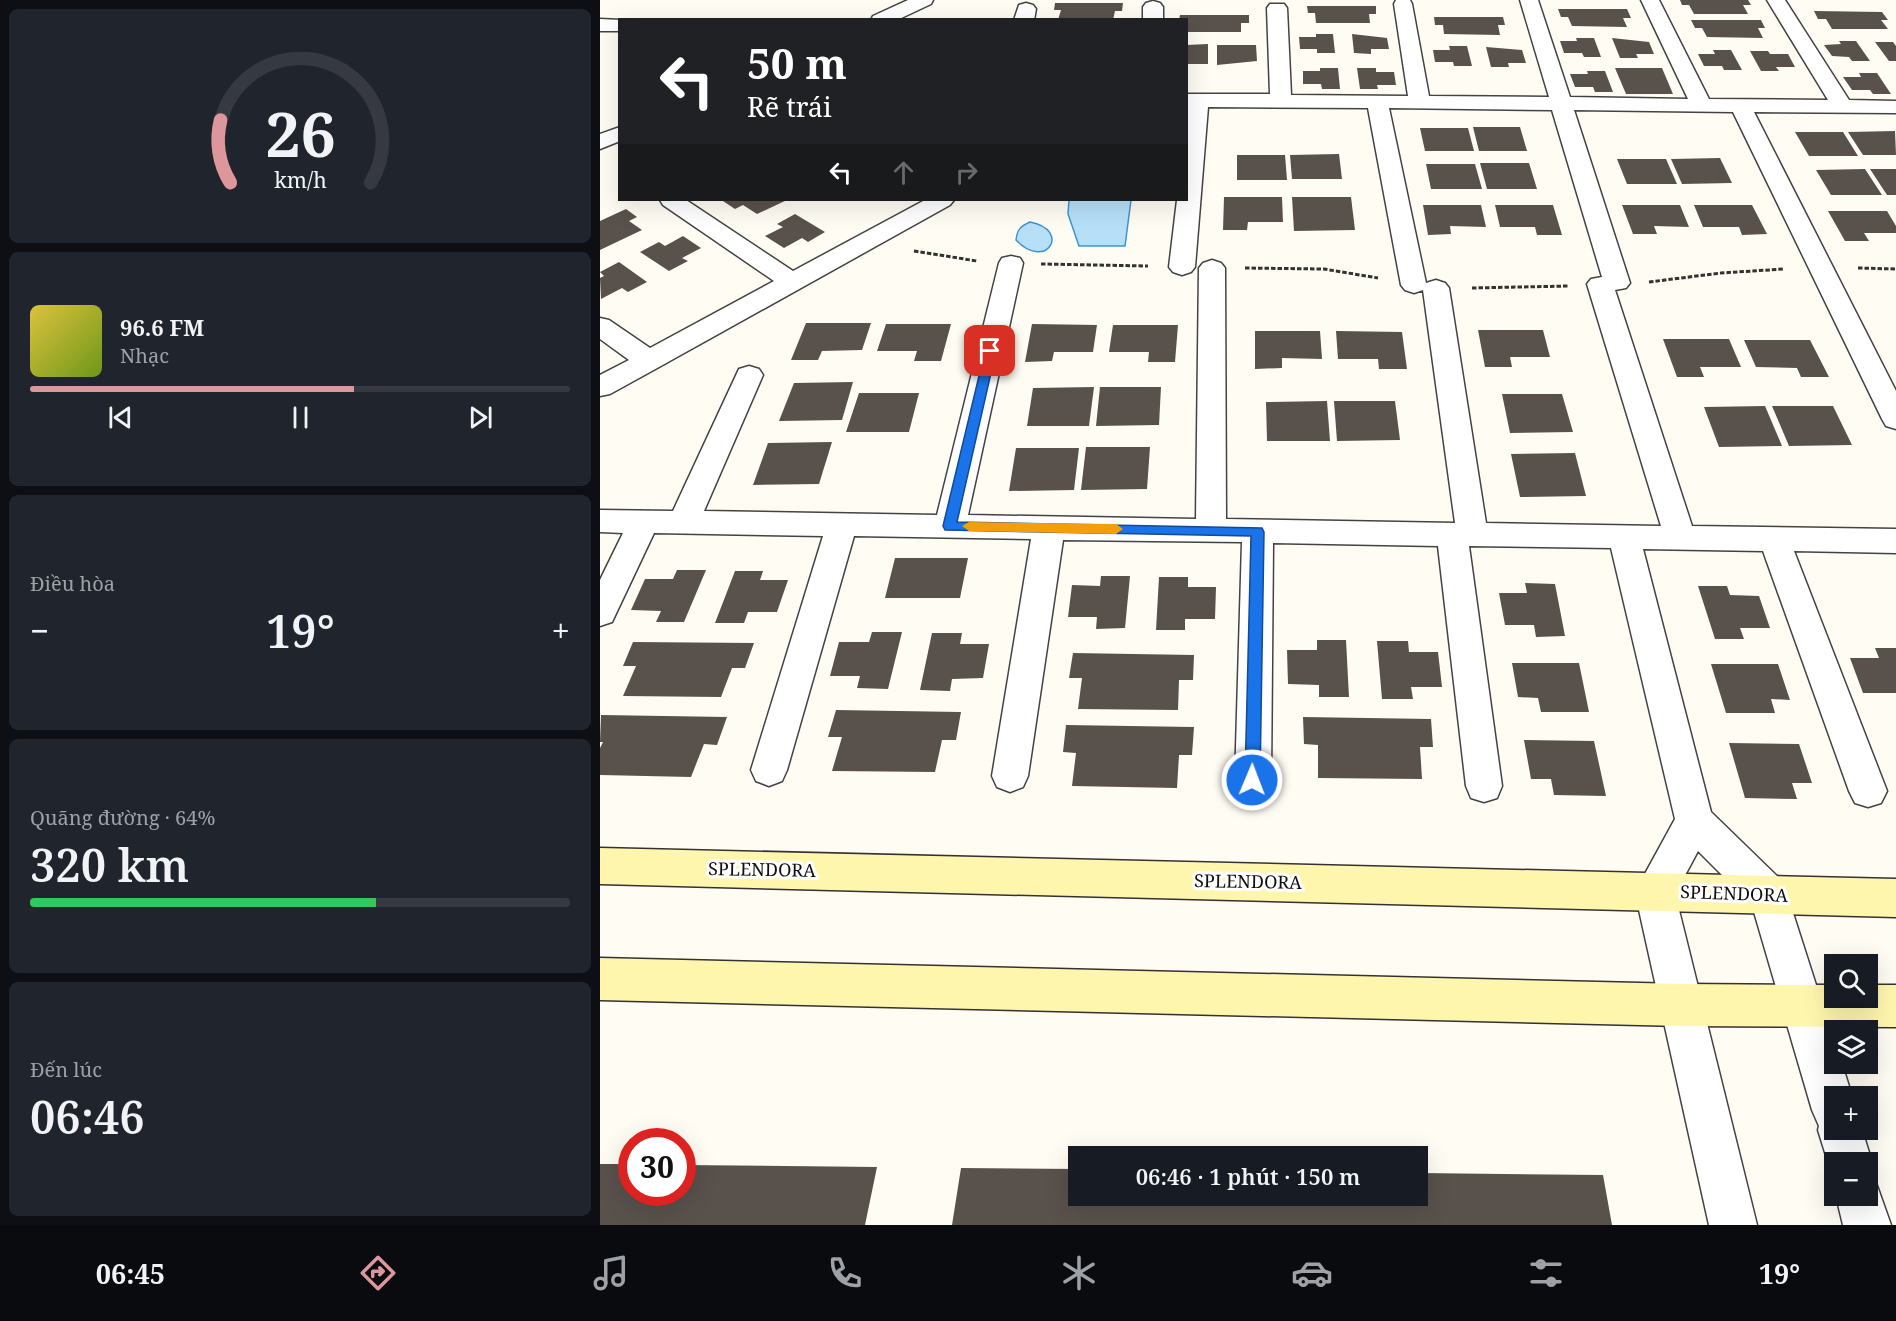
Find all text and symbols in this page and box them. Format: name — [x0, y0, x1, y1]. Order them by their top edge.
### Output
text: 50 m — [747, 34, 847, 91]
icon: left — [648, 42, 726, 120]
text: Rẽ trái — [747, 88, 832, 125]
text: 26 — [265, 90, 335, 175]
icon: left — [824, 156, 857, 189]
icon: ahead — [887, 156, 920, 189]
icon: right — [950, 156, 983, 189]
text: km/h — [274, 165, 327, 194]
text: 96.6 FM — [120, 312, 204, 342]
pin — [964, 325, 1015, 376]
icon: arrive — [973, 334, 1006, 367]
text: Nhạc — [120, 342, 169, 369]
icon: previous — [104, 401, 137, 434]
icon: pause — [284, 401, 317, 434]
icon: next — [464, 401, 497, 434]
text: Điều hòa — [30, 570, 115, 597]
text: 19° — [266, 600, 335, 661]
text: − — [30, 608, 49, 653]
text: + — [552, 608, 570, 653]
position arrow — [1220, 748, 1284, 812]
text: Quãng đường · 64% — [30, 804, 215, 831]
text: 320 km — [30, 834, 189, 895]
street label: SPLENDORA — [708, 856, 816, 882]
street label: SPLENDORA — [1194, 868, 1302, 894]
street label: SPLENDORA — [1680, 879, 1789, 907]
map controls — [1824, 954, 1878, 1206]
button: search — [1824, 954, 1878, 1008]
button: layers — [1824, 1020, 1878, 1074]
text: Đến lúc — [30, 1056, 102, 1083]
text: 06:46 — [30, 1086, 145, 1147]
button: + — [1824, 1086, 1878, 1140]
speed limit sign: 30 — [618, 1128, 696, 1206]
button: − — [1824, 1152, 1878, 1206]
text: 06:46 · 1 phút · 150 m — [1136, 1161, 1360, 1191]
icon: directions — [357, 1252, 399, 1294]
icon: music — [590, 1252, 632, 1294]
icon: phone — [824, 1252, 866, 1294]
icon: climate — [1058, 1252, 1100, 1294]
icon: car — [1291, 1252, 1333, 1294]
icon: filters — [1525, 1252, 1567, 1294]
text: 06:45 — [96, 1255, 165, 1292]
text: 19° — [1759, 1255, 1800, 1292]

